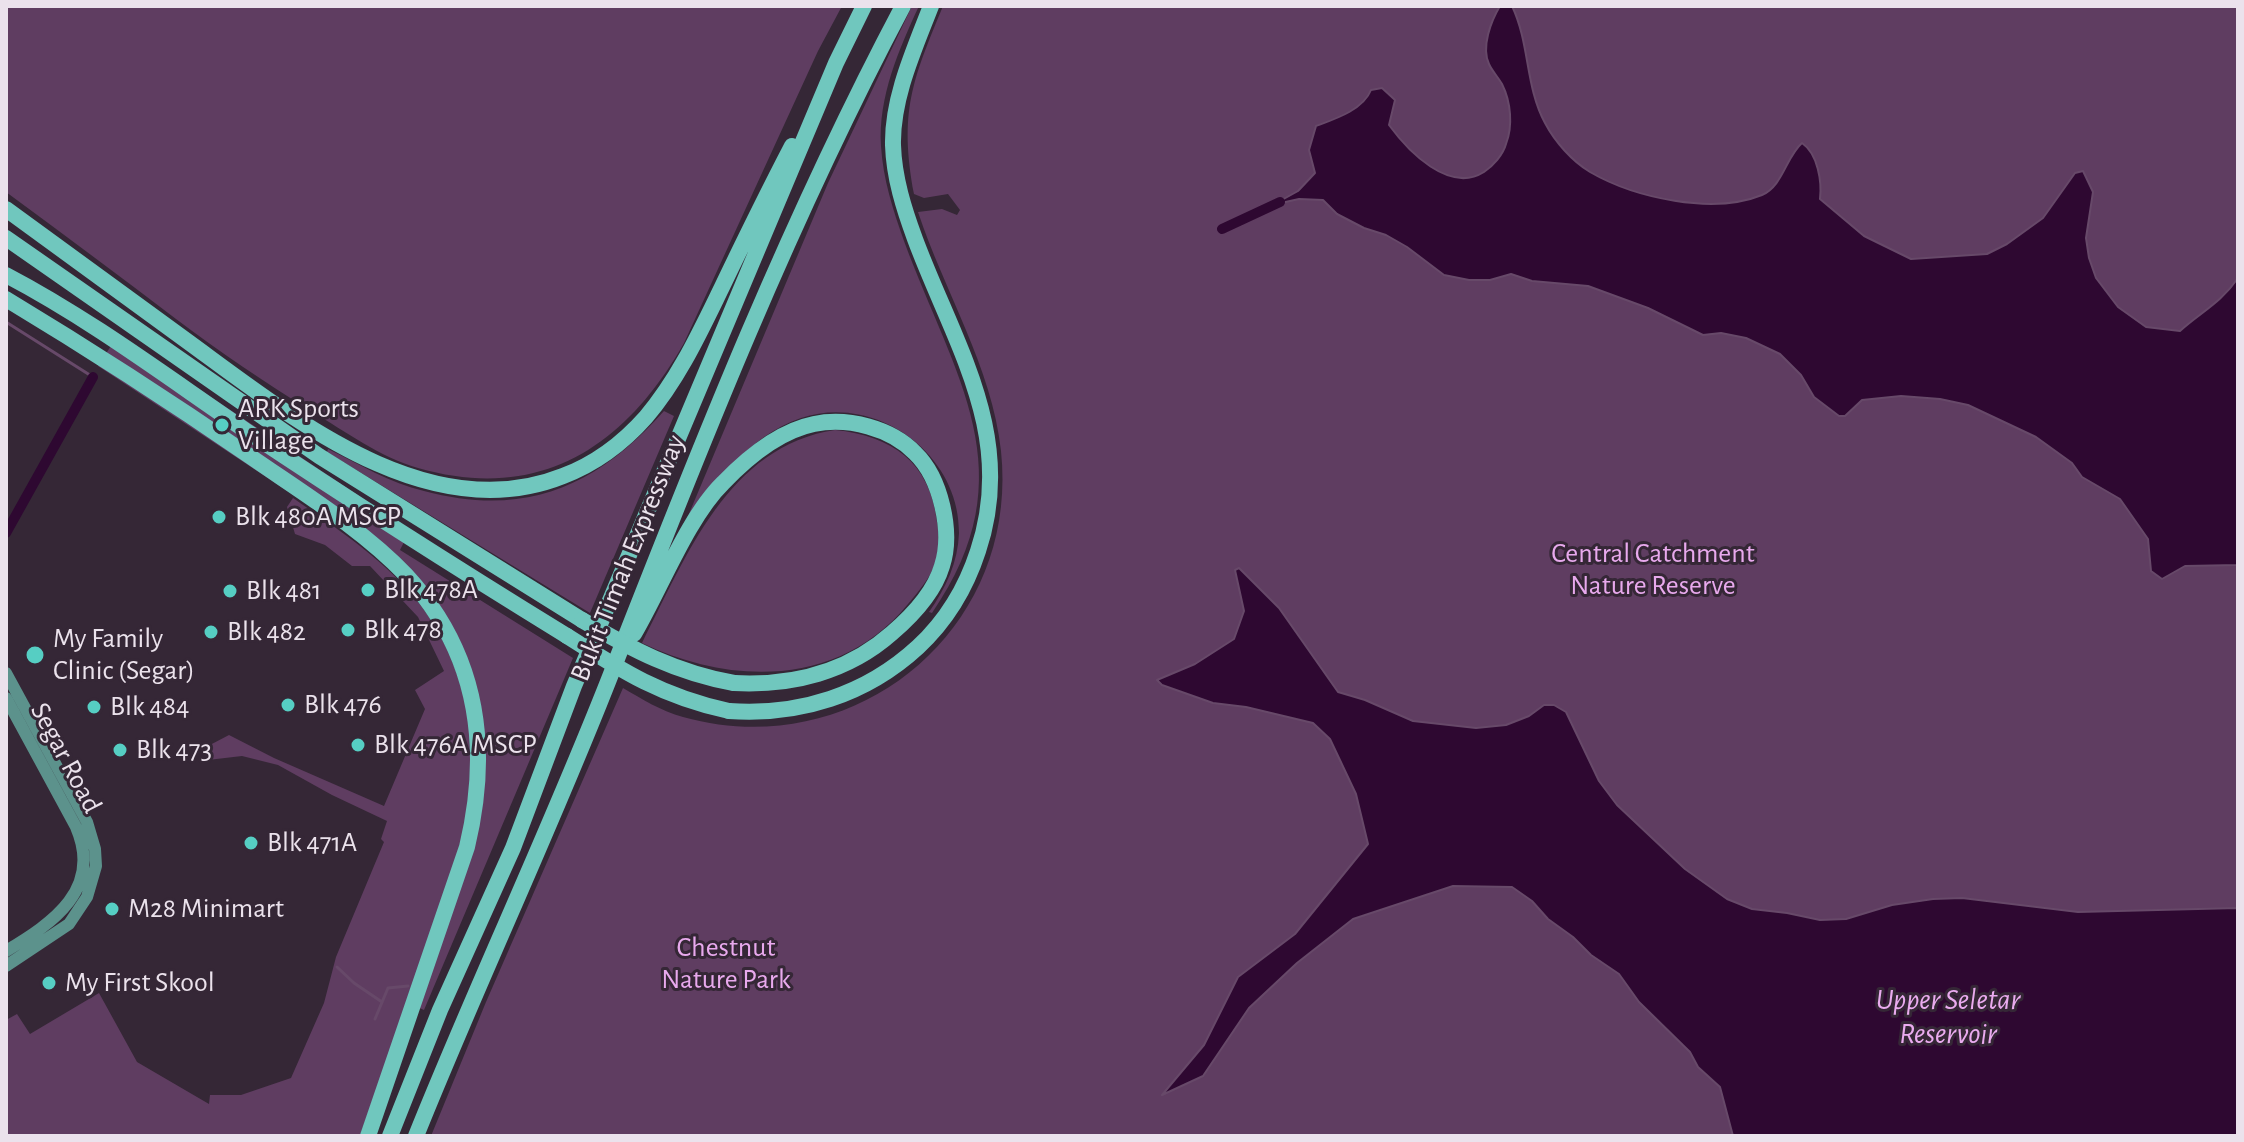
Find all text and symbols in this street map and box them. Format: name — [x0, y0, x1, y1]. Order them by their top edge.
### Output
place label: ARK Sports Village — [238, 392, 359, 458]
marker: ARK Sports Village — [213, 416, 231, 434]
street label: Bukit Timah Expressway — [563, 430, 693, 686]
place label: Blk 480A MSCP — [235, 500, 401, 534]
marker: Blk 480A MSCP — [210, 508, 228, 526]
park label: Central Catchment Nature Reserve — [1551, 537, 1755, 603]
place label: Blk 478A — [384, 573, 478, 607]
place label: Blk 481 — [246, 574, 322, 608]
marker: Blk 478A — [359, 581, 377, 599]
marker: Blk 481 — [221, 582, 239, 600]
place label: Blk 478 — [364, 613, 442, 647]
place label: Blk 482 — [227, 615, 306, 649]
marker: Blk 478 — [339, 621, 357, 639]
place label: My Family Clinic (Segar) — [53, 622, 195, 688]
marker: Blk 482 — [202, 623, 220, 641]
marker: My Family Clinic (Segar) — [24, 644, 46, 666]
place label: Blk 476 — [304, 688, 382, 722]
place label: Blk 484 — [110, 690, 190, 724]
marker: Blk 476 — [279, 696, 297, 714]
street label: Segar Road — [23, 697, 109, 819]
marker: Blk 484 — [85, 698, 103, 716]
place label: Blk 476A MSCP — [374, 728, 537, 762]
place label: Blk 473 — [136, 733, 212, 767]
marker: Blk 476A MSCP — [349, 736, 367, 754]
marker: Blk 473 — [111, 741, 129, 759]
place label: Blk 471A — [267, 826, 357, 860]
marker: Blk 471A — [242, 834, 260, 852]
place label: M28 Minimart — [128, 892, 284, 926]
marker: M28 Minimart — [103, 900, 121, 918]
park label: Chestnut Nature Park — [661, 931, 791, 997]
place label: My First Skool — [65, 966, 215, 1000]
marker: My First Skool — [40, 974, 58, 992]
water label: Upper Seletar Reservoir — [1876, 982, 2020, 1052]

